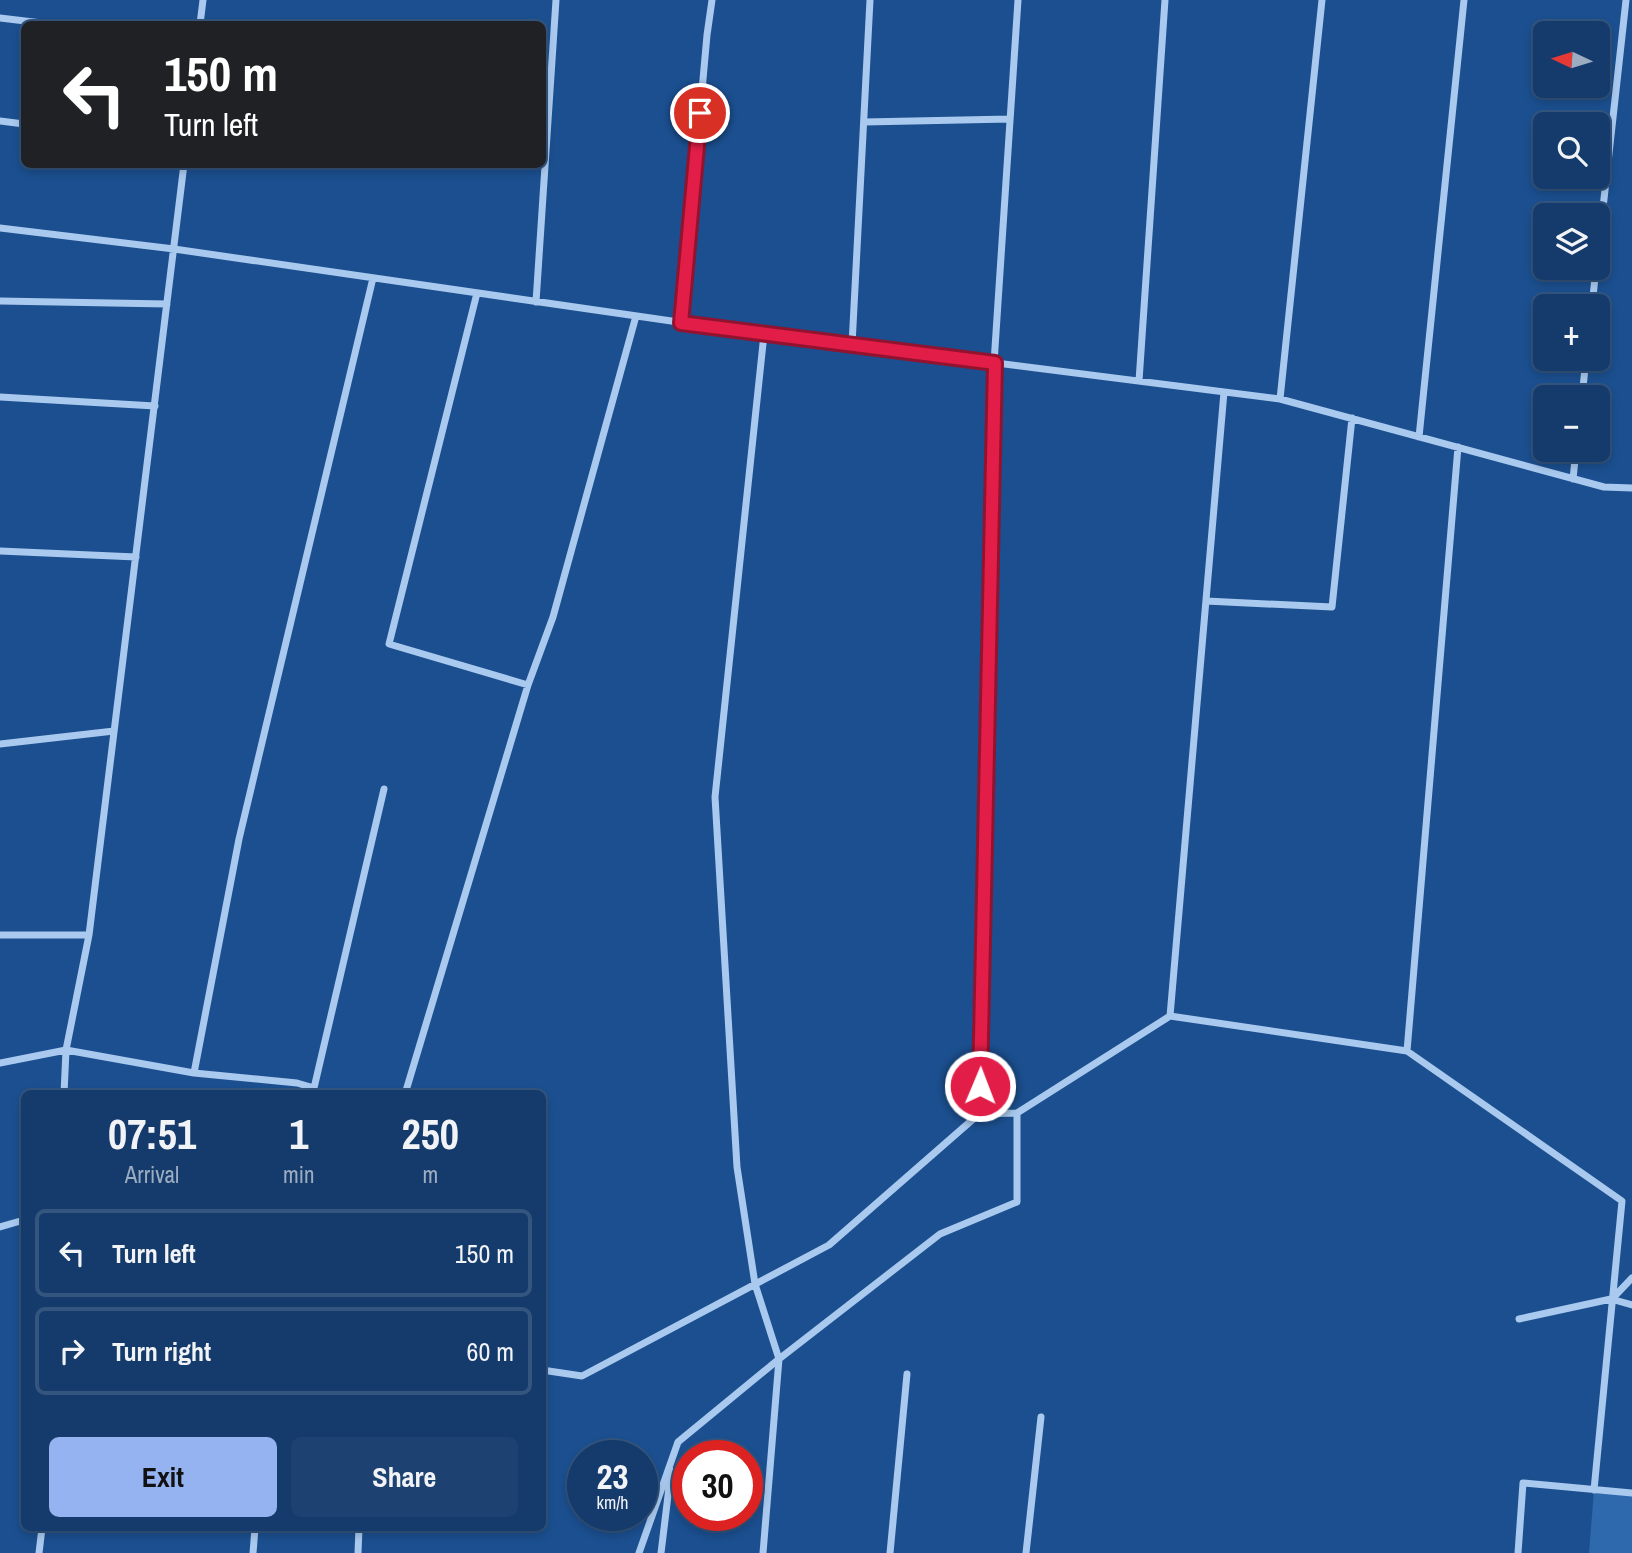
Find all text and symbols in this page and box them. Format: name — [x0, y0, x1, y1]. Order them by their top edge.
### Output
north arrow — [1533, 21, 1610, 98]
map controls — [1533, 21, 1610, 462]
text: 150 m — [164, 40, 278, 106]
icon: left — [49, 49, 140, 140]
pin — [670, 83, 730, 143]
icon: arrive — [681, 94, 719, 132]
text: Turn left — [164, 103, 258, 146]
button: search — [1533, 112, 1610, 189]
button: layers — [1533, 203, 1610, 280]
button: + — [1533, 294, 1610, 371]
button: − — [1533, 385, 1610, 462]
position arrow — [943, 1049, 1017, 1123]
text: 07:51 — [108, 1106, 196, 1162]
text: 1 — [289, 1106, 308, 1162]
text: 250 — [402, 1106, 459, 1162]
text: Arrival — [125, 1159, 179, 1190]
text: min — [283, 1159, 315, 1190]
text: m — [422, 1159, 438, 1190]
icon: left — [53, 1234, 91, 1272]
text: Turn left — [112, 1236, 196, 1271]
text: 150 m — [455, 1236, 514, 1271]
icon: right — [53, 1332, 91, 1370]
text: Turn right — [112, 1334, 211, 1369]
text: 60 m — [467, 1334, 514, 1369]
button: Exit — [49, 1437, 277, 1517]
button: Share — [291, 1437, 518, 1517]
speed limit sign: 30 — [672, 1440, 763, 1531]
text: 23 — [597, 1453, 628, 1500]
text: km/h — [597, 1490, 629, 1515]

